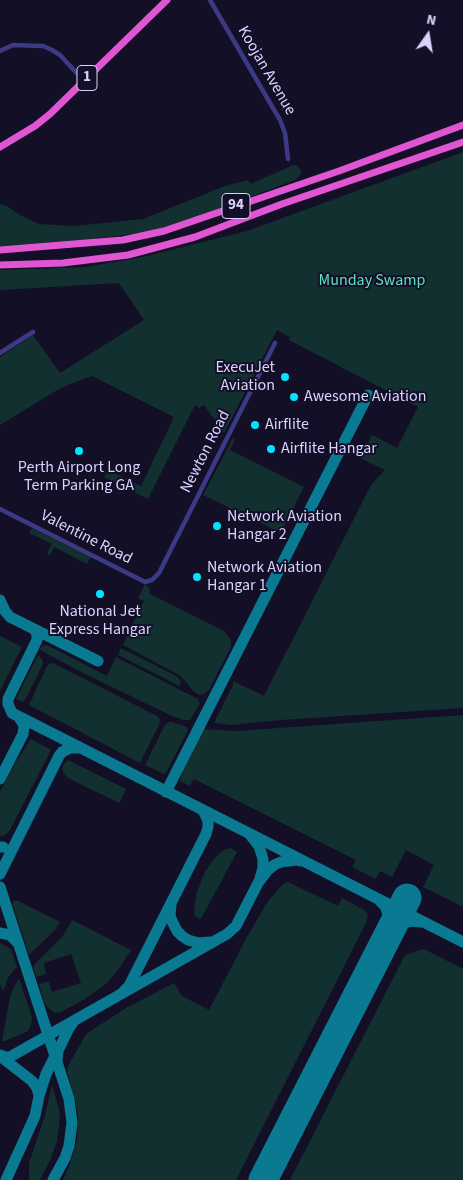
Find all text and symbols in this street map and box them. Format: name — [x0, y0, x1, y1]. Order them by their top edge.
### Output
north arrow — [403, 10, 453, 60]
text: N — [425, 10, 438, 31]
street label: Koojan Avenue — [233, 23, 299, 119]
road number: 1 — [77, 66, 97, 90]
road number: 94 — [222, 194, 250, 218]
park label: Munday Swamp — [319, 271, 425, 291]
place label: ExecuJet Aviation — [215, 358, 275, 396]
marker: ExecuJet Aviation — [279, 371, 291, 383]
place label: Awesome Aviation — [304, 387, 426, 407]
marker: Awesome Aviation — [288, 391, 300, 403]
street label: Newton Road — [177, 408, 235, 496]
place label: Airflite — [265, 415, 309, 435]
marker: Airflite — [249, 419, 261, 431]
place label: Airflite Hangar — [281, 439, 377, 459]
marker: Airflite Hangar — [265, 443, 277, 455]
marker: Perth Airport Long Term Parking GA — [73, 445, 85, 457]
place label: Perth Airport Long Term Parking GA — [18, 458, 140, 496]
street label: Valentine Road — [37, 507, 135, 569]
place label: Network Aviation Hangar 2 — [227, 507, 342, 545]
marker: Network Aviation Hangar 2 — [211, 520, 223, 532]
place label: Network Aviation Hangar 1 — [207, 558, 322, 596]
marker: Network Aviation Hangar 1 — [191, 571, 203, 583]
marker: National Jet Express Hangar — [94, 588, 106, 600]
place label: National Jet Express Hangar — [49, 602, 151, 640]

